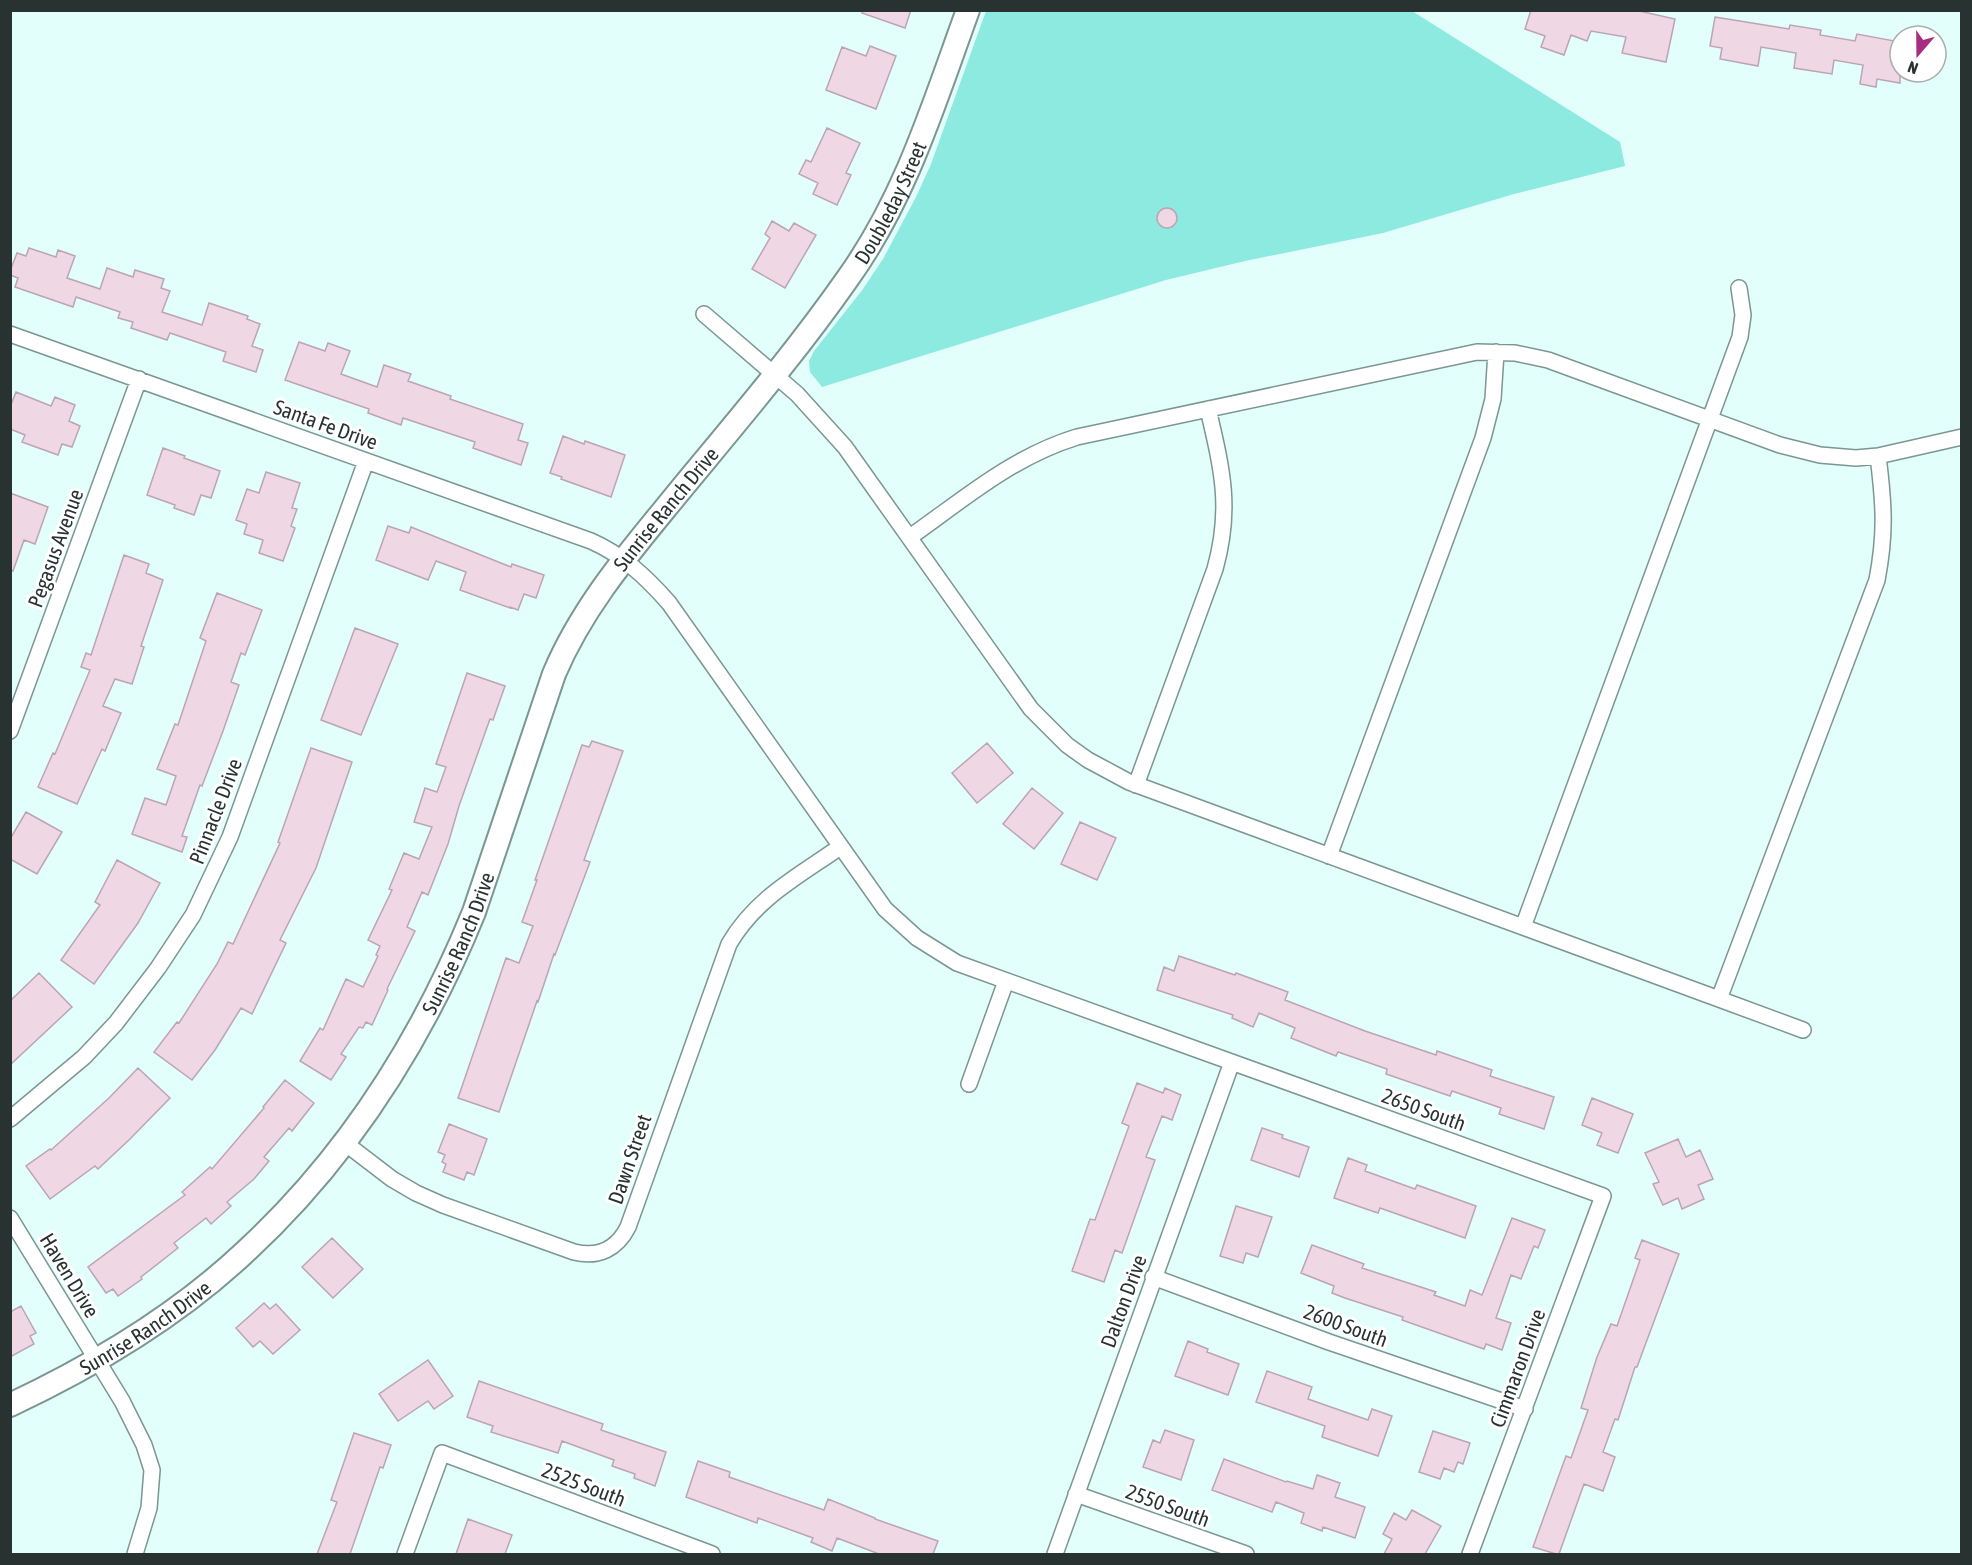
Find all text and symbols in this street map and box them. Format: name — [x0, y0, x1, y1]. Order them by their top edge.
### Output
north arrow — [1888, 24, 1948, 84]
text: N — [1905, 58, 1920, 78]
street label: Doubleday Street — [849, 138, 931, 268]
street label: Santa Fe Drive — [271, 394, 381, 454]
street label: Sunrise Ranch Drive — [608, 442, 723, 575]
street label: Pegasus Avenue — [23, 486, 87, 610]
street label: Pinnacle Drive — [184, 755, 246, 867]
street label: Sunrise Ranch Drive — [417, 869, 499, 1018]
street label: 2650 South — [1379, 1083, 1469, 1135]
street label: Dawn Street — [602, 1111, 656, 1207]
street label: Haven Drive — [36, 1229, 104, 1321]
street label: Dalton Drive — [1095, 1251, 1151, 1351]
street label: Sunrise Ranch Drive — [75, 1275, 215, 1379]
street label: 2600 South — [1301, 1299, 1391, 1351]
street label: Cimmaron Drive — [1484, 1306, 1550, 1430]
street label: 2525 South — [539, 1457, 629, 1511]
street label: 2550 South — [1123, 1479, 1213, 1531]

